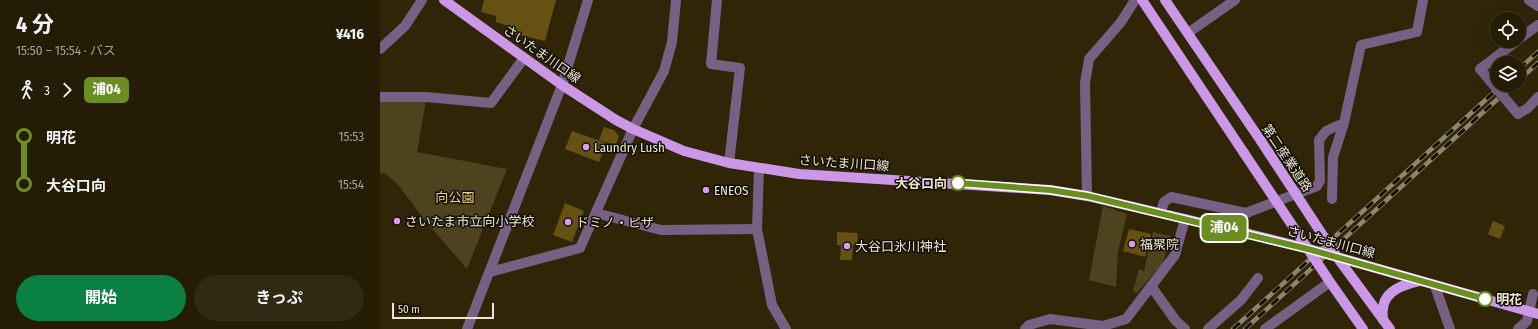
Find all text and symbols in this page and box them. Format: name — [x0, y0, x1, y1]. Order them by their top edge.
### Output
text: 4 分 — [16, 11, 54, 38]
map controls — [1490, 12, 1526, 92]
button: locate — [1490, 12, 1526, 48]
street label: さいたま川口線 — [501, 22, 583, 86]
text: ¥416 — [336, 25, 364, 43]
text: 15:50 – 15:54 · バス — [16, 43, 116, 58]
button: layers — [1490, 56, 1526, 92]
icon: walk — [16, 79, 38, 101]
icon: forward — [56, 79, 78, 101]
text: 浦04 — [92, 81, 121, 98]
text: 3 — [44, 83, 50, 98]
street label: 第二産業道路 — [1259, 121, 1315, 195]
text: 明花 — [46, 129, 76, 147]
text: 15:53 — [338, 129, 364, 144]
place label: Laundry Lush — [594, 140, 665, 155]
marker: Laundry Lush — [581, 142, 591, 152]
street label: さいたま川口線 — [798, 152, 890, 174]
marker: 大谷口向 — [950, 175, 966, 191]
place label: 大谷口向 — [895, 176, 947, 191]
text: 大谷口向 — [46, 177, 106, 195]
text: 15:54 — [338, 177, 364, 192]
place label: ENEOS — [714, 183, 749, 198]
marker: ENEOS — [701, 185, 711, 195]
park label: 向公園 — [435, 190, 475, 205]
place label: さいたま市立向小学校 — [405, 214, 535, 229]
place label: ドミノ・ピザ — [576, 215, 654, 230]
line badge: 浦04 — [1201, 215, 1247, 241]
marker: さいたま市立向小学校 — [392, 216, 402, 226]
marker: ドミノ・ピザ — [563, 217, 573, 227]
text: 浦04 — [1210, 219, 1238, 236]
street label: さいたま川口線 — [1285, 223, 1377, 261]
place label: 福聚院 — [1140, 237, 1179, 252]
place label: 大谷口氷川神社 — [855, 239, 946, 254]
marker: 福聚院 — [1127, 239, 1137, 249]
marker: 大谷口氷川神社 — [842, 241, 852, 251]
button: 開始 — [16, 275, 186, 321]
button: きっぷ — [194, 275, 364, 321]
marker: 明花 — [1477, 291, 1493, 307]
place label: 明花 — [1496, 292, 1522, 307]
scale bar — [392, 301, 494, 320]
text: 50 m — [398, 303, 420, 316]

